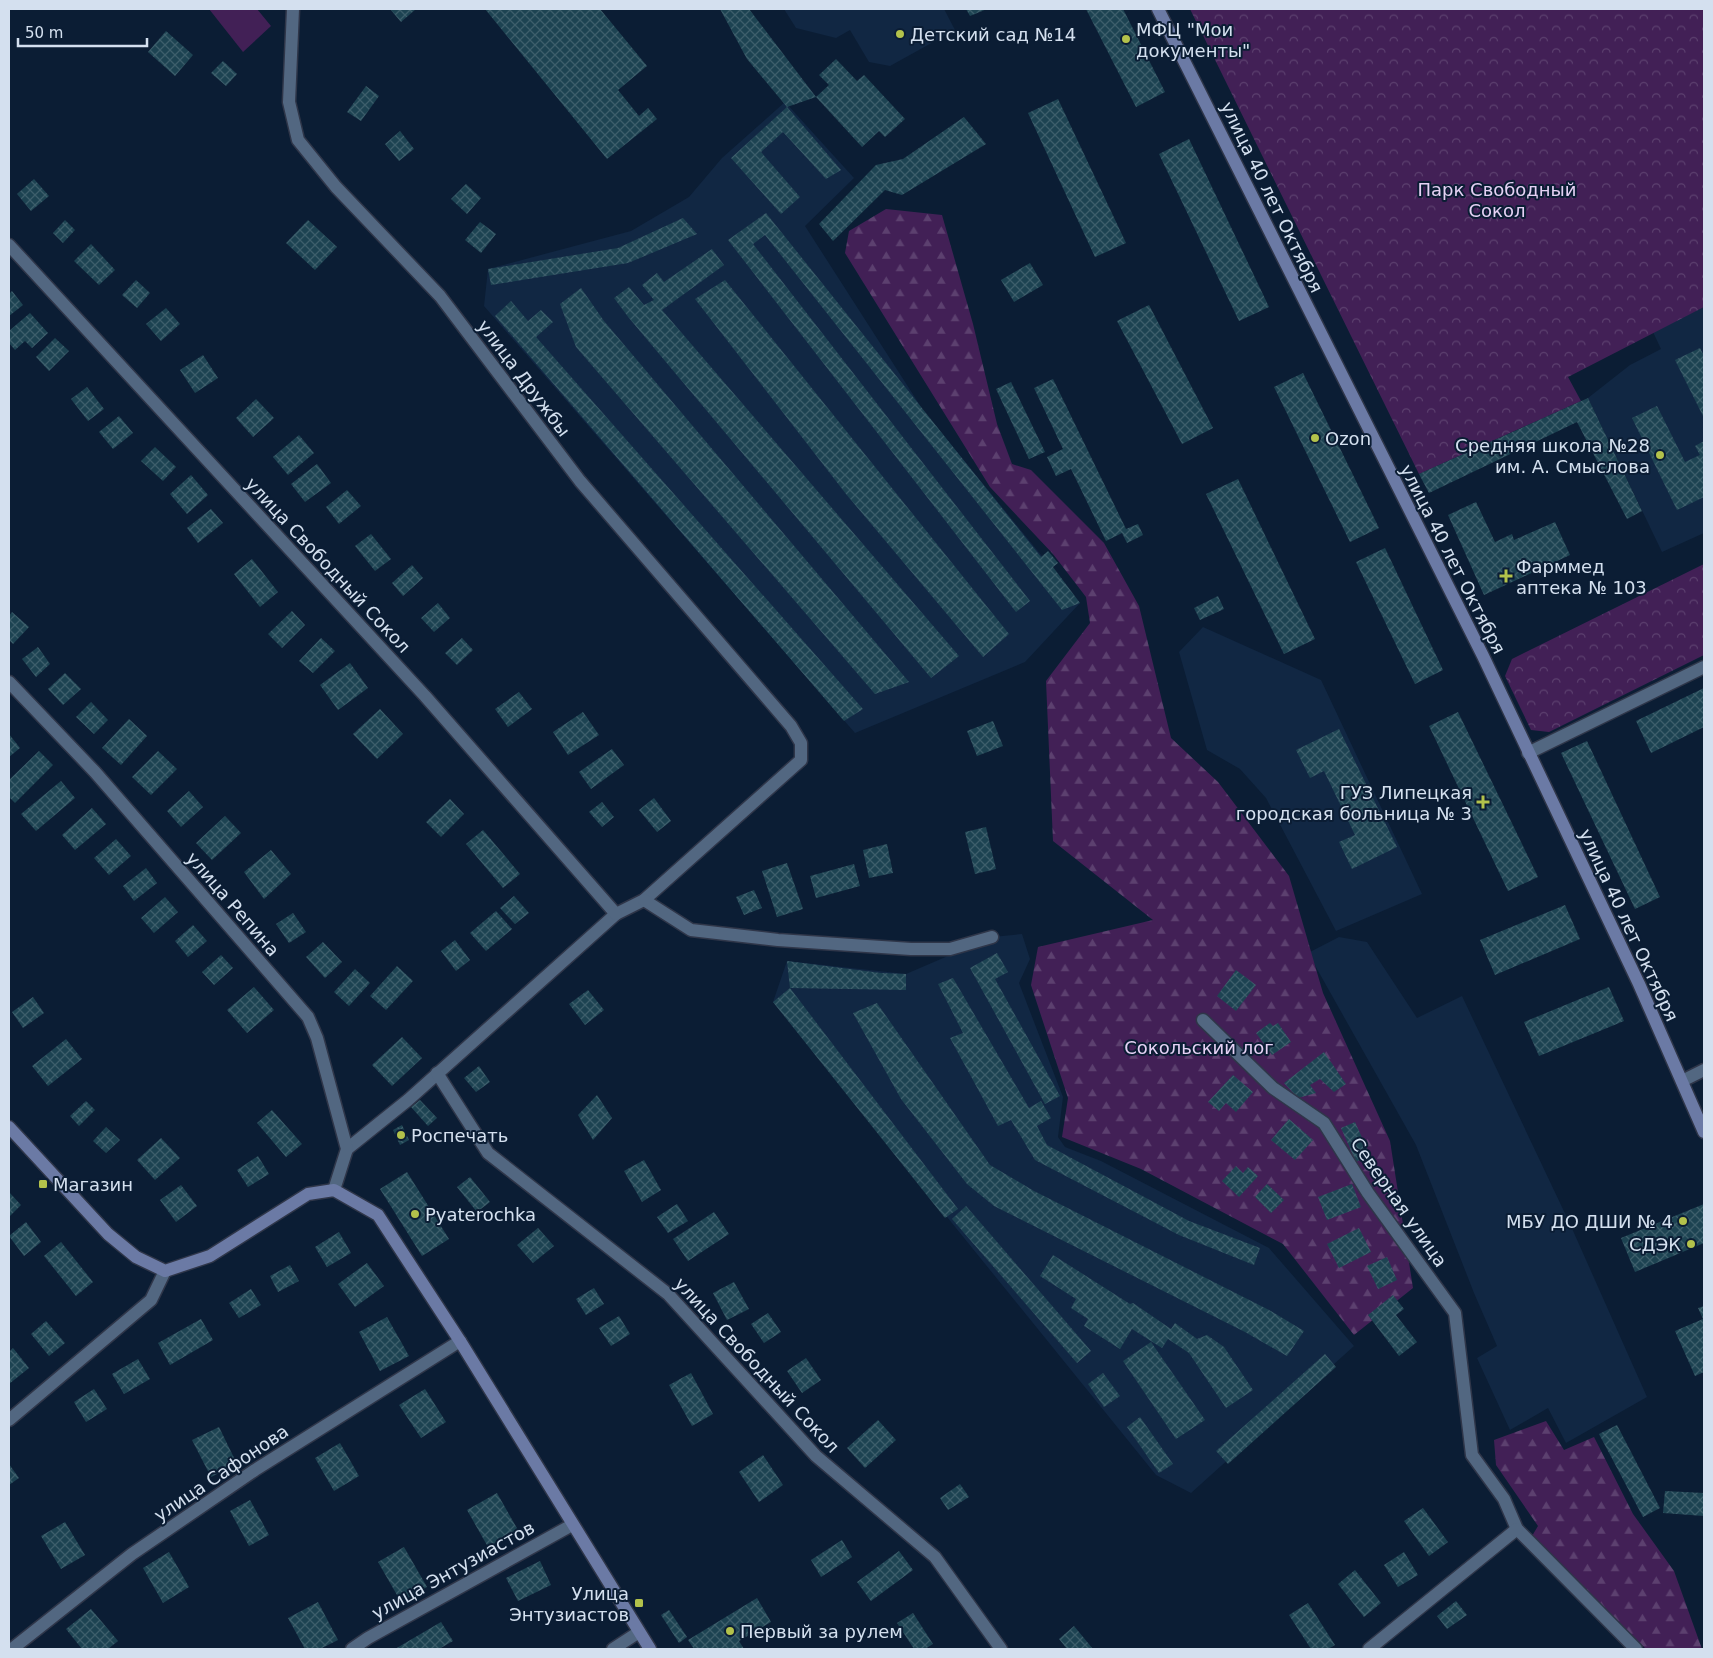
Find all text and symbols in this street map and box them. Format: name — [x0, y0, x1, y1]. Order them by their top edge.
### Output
scale bar — [18, 15, 146, 47]
place label: МФЦ "Мои документы" — [1136, 19, 1250, 61]
text: 50 m — [25, 24, 63, 42]
place label: Детский сад №14 — [910, 24, 1076, 45]
marker: Детский сад №14 — [894, 28, 906, 40]
marker: МФЦ "Мои документы" — [1120, 33, 1132, 45]
street label: улица 40 лет Октября — [1217, 98, 1327, 296]
park label: Парк Свободный Сокол — [1417, 179, 1577, 221]
street label: улица Дружбы — [473, 316, 575, 440]
place label: Ozon — [1325, 428, 1371, 449]
marker: Ozon — [1309, 432, 1321, 444]
place label: Средняя школа №28 им. А. Смыслова — [1455, 435, 1650, 477]
marker: Средняя школа №28 им. А. Смыслова — [1654, 449, 1666, 461]
street label: улица 40 лет Октября — [1396, 461, 1510, 657]
street label: улица Свободный Сокол — [241, 473, 415, 657]
place label: Фарммед аптека № 103 — [1516, 556, 1647, 598]
marker: Фарммед аптека № 103 — [1500, 570, 1512, 582]
place label: ГУЗ Липецкая городская больница № 3 — [1236, 782, 1472, 824]
marker: ГУЗ Липецкая городская больница № 3 — [1476, 795, 1490, 809]
street label: улица 40 лет Октября — [1575, 825, 1683, 1025]
street label: улица Репина — [182, 848, 284, 960]
park label: Сокольский лог — [1124, 1037, 1274, 1058]
place label: Роспечать — [411, 1125, 508, 1146]
marker: Роспечать — [395, 1129, 407, 1141]
street label: Северная улица — [1346, 1133, 1452, 1271]
place label: Магазин — [53, 1174, 133, 1195]
marker: Магазин — [37, 1178, 49, 1190]
place label: Pyaterochka — [425, 1204, 536, 1225]
marker: Pyaterochka — [409, 1208, 421, 1220]
place label: МБУ ДО ДШИ № 4 — [1506, 1211, 1673, 1232]
marker: МБУ ДО ДШИ № 4 — [1677, 1215, 1689, 1227]
place label: СДЭК — [1629, 1234, 1681, 1255]
marker: СДЭК — [1685, 1238, 1697, 1250]
street label: улица Свободный Сокол — [670, 1273, 844, 1457]
street label: улица Сафонова — [150, 1420, 292, 1526]
street label: улица Энтузиастов — [368, 1517, 538, 1623]
place label: Улица Энтузиастов — [509, 1583, 629, 1625]
marker: Улица Энтузиастов — [633, 1597, 645, 1609]
place label: Первый за рулем — [740, 1621, 903, 1642]
marker: Первый за рулем — [724, 1625, 736, 1637]

